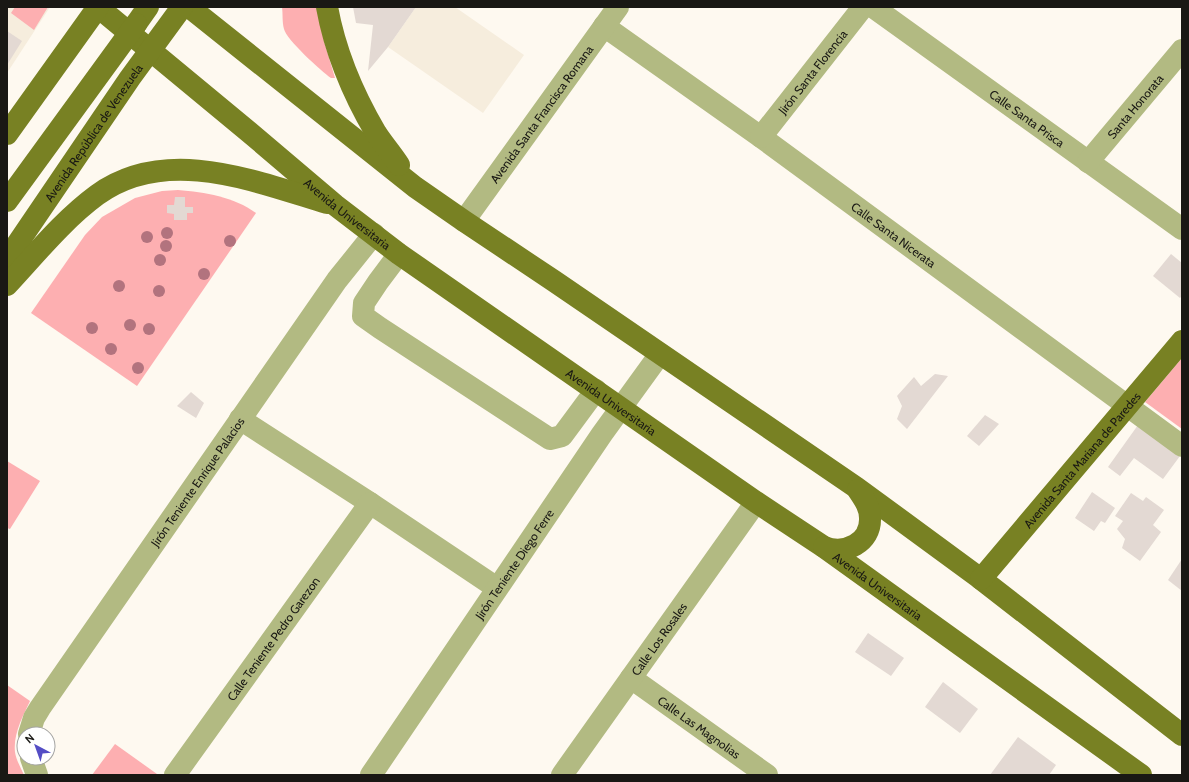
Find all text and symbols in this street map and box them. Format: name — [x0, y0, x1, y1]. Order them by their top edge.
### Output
street label: Jirón Santa Florencia — [774, 26, 850, 118]
street label: Avenida Santa Francisca Romana — [486, 42, 596, 186]
street label: Avenida República de Venezuela — [41, 61, 146, 204]
street label: Santa Honorata — [1104, 71, 1166, 141]
street label: Calle Santa Prisca — [987, 86, 1068, 150]
street label: Avenida Universitaria — [301, 175, 394, 253]
street label: Calle Santa Nicerata — [849, 198, 939, 271]
street label: Avenida Universitaria — [563, 365, 659, 438]
street label: Avenida Santa Mariana de Paredes — [1020, 389, 1143, 531]
street label: Jirón Teniente Enrique Palacios — [147, 414, 247, 550]
street label: Jirón Teniente Diego Ferre — [471, 506, 557, 623]
street label: Avenida Universitaria — [830, 549, 926, 623]
street label: Calle Teniente Pedro Garezon — [223, 573, 323, 703]
street label: Calle Los Rosales — [628, 599, 690, 678]
street label: Calle Las Magnolias — [655, 692, 744, 761]
north arrow — [16, 726, 56, 766]
text: N — [22, 731, 37, 746]

